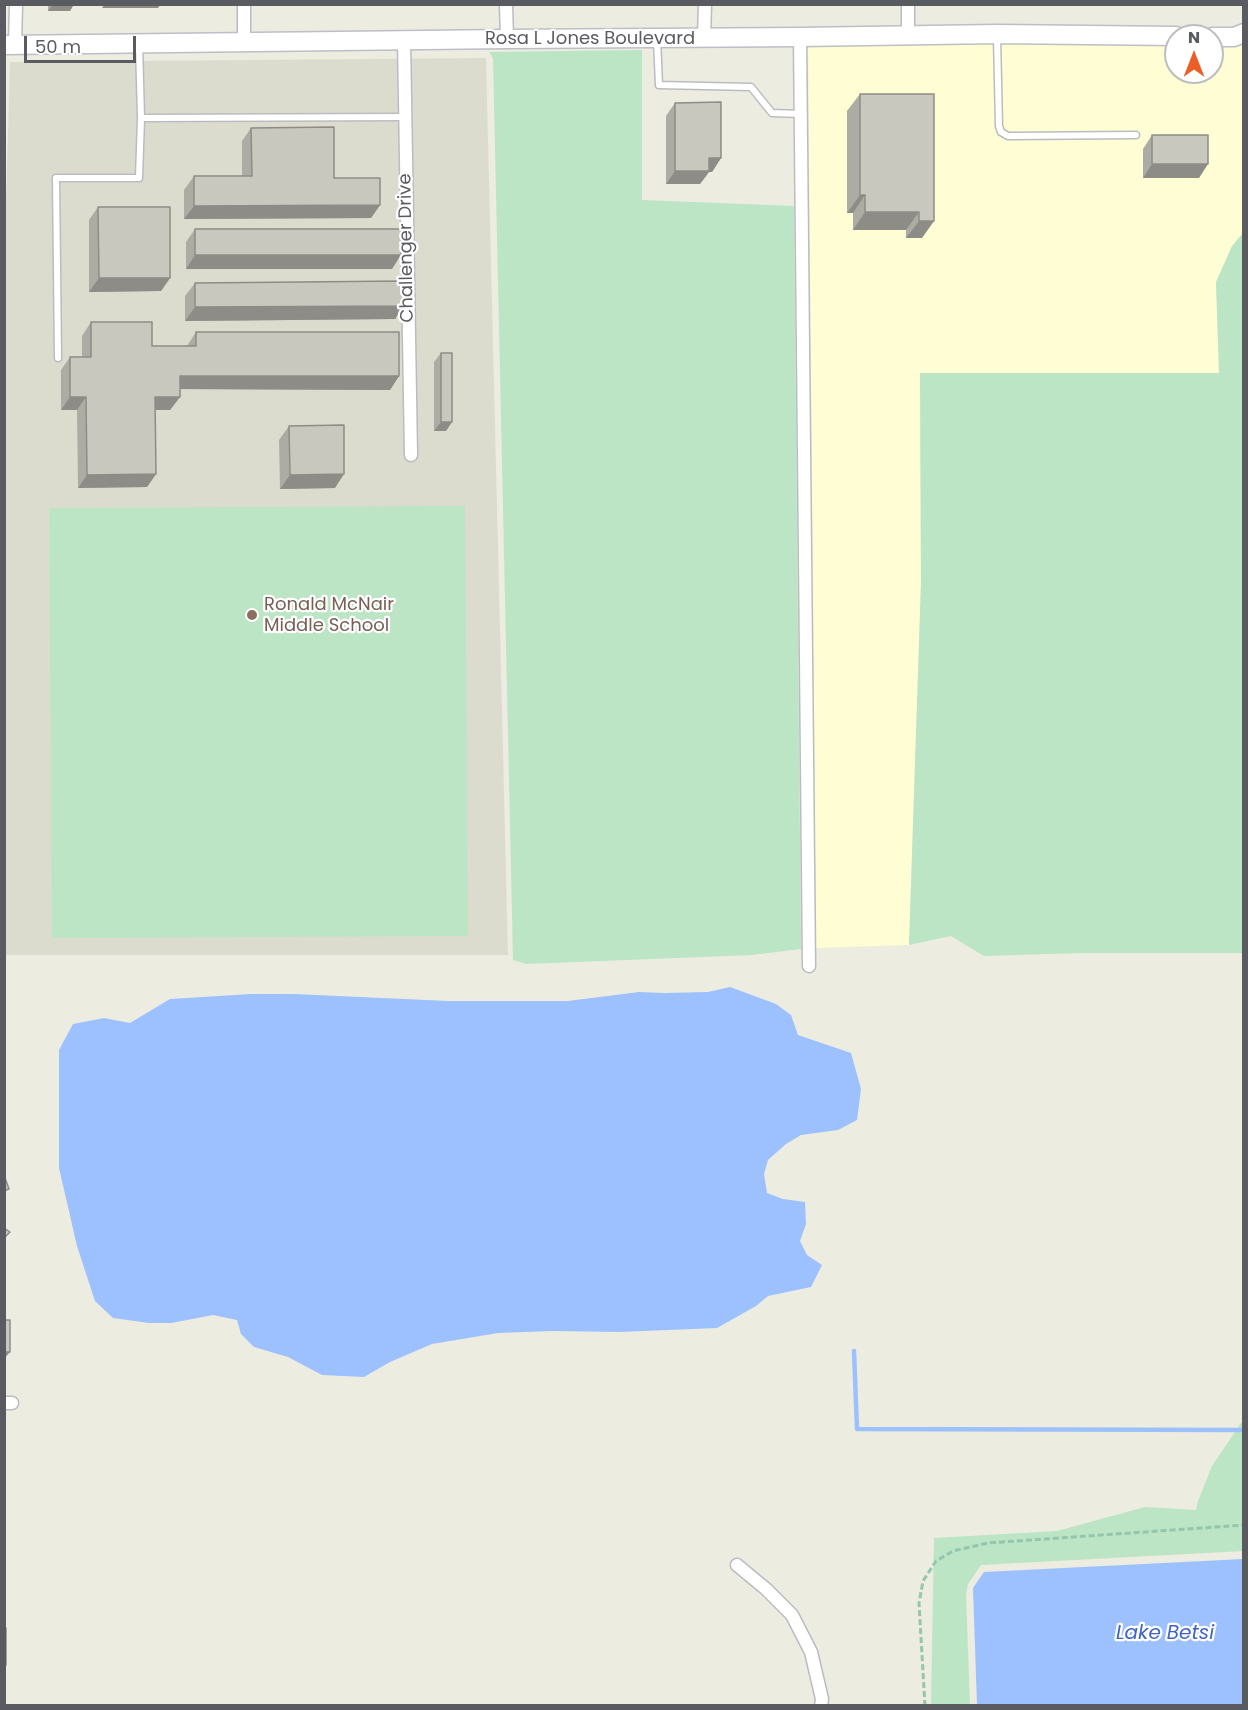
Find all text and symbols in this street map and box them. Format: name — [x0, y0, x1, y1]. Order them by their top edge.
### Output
scale bar — [27, 24, 140, 62]
north arrow — [1164, 24, 1224, 84]
text: N — [1188, 26, 1200, 49]
street label: Rosa L Jones Boulevard — [485, 28, 695, 50]
text: 50 m — [35, 34, 81, 59]
street label: Challenger Drive — [395, 173, 419, 323]
place label: Ronald McNair Middle School — [264, 594, 394, 636]
marker: Ronald McNair Middle School — [245, 608, 259, 622]
water label: Lake Betsi — [1116, 1622, 1214, 1646]

